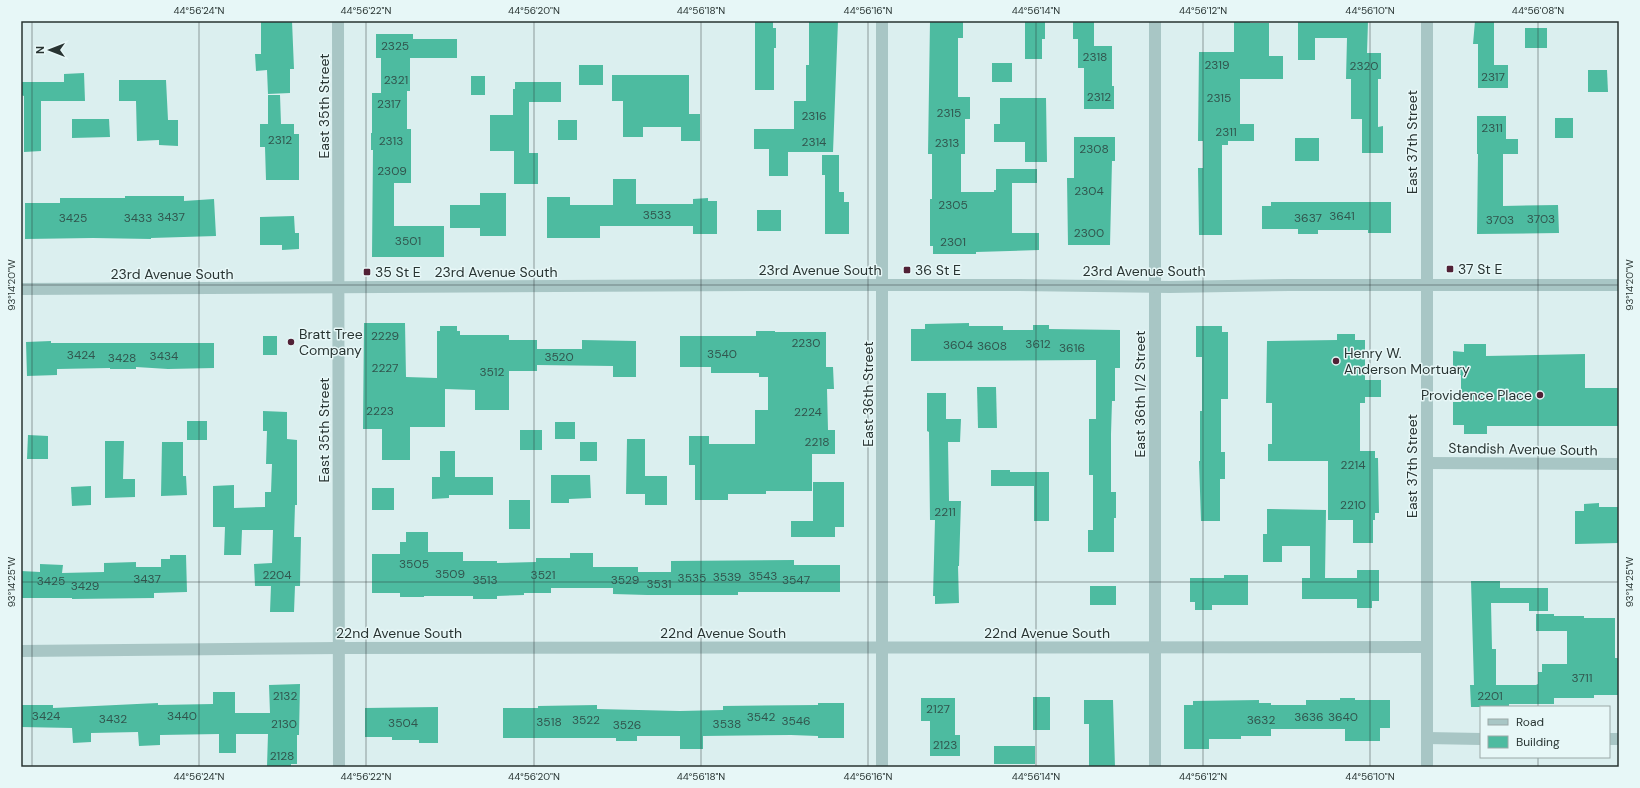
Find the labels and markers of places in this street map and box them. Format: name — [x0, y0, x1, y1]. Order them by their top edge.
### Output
place label: 37 St E — [1458, 260, 1503, 278]
place label: 36 St E — [915, 261, 961, 279]
place label: 35 St E — [375, 263, 421, 281]
marker: 37 St E — [1445, 264, 1455, 274]
marker: 36 St E — [902, 265, 912, 275]
marker: 35 St E — [362, 267, 372, 277]
place label: Bratt Tree Company — [299, 325, 363, 359]
marker: Bratt Tree Company — [286, 337, 296, 347]
place label: Henry W. Anderson Mortuary — [1344, 344, 1470, 378]
marker: Henry W. Anderson Mortuary — [1331, 356, 1341, 366]
place label: Providence Place — [1421, 386, 1532, 404]
marker: Providence Place — [1535, 390, 1545, 400]

